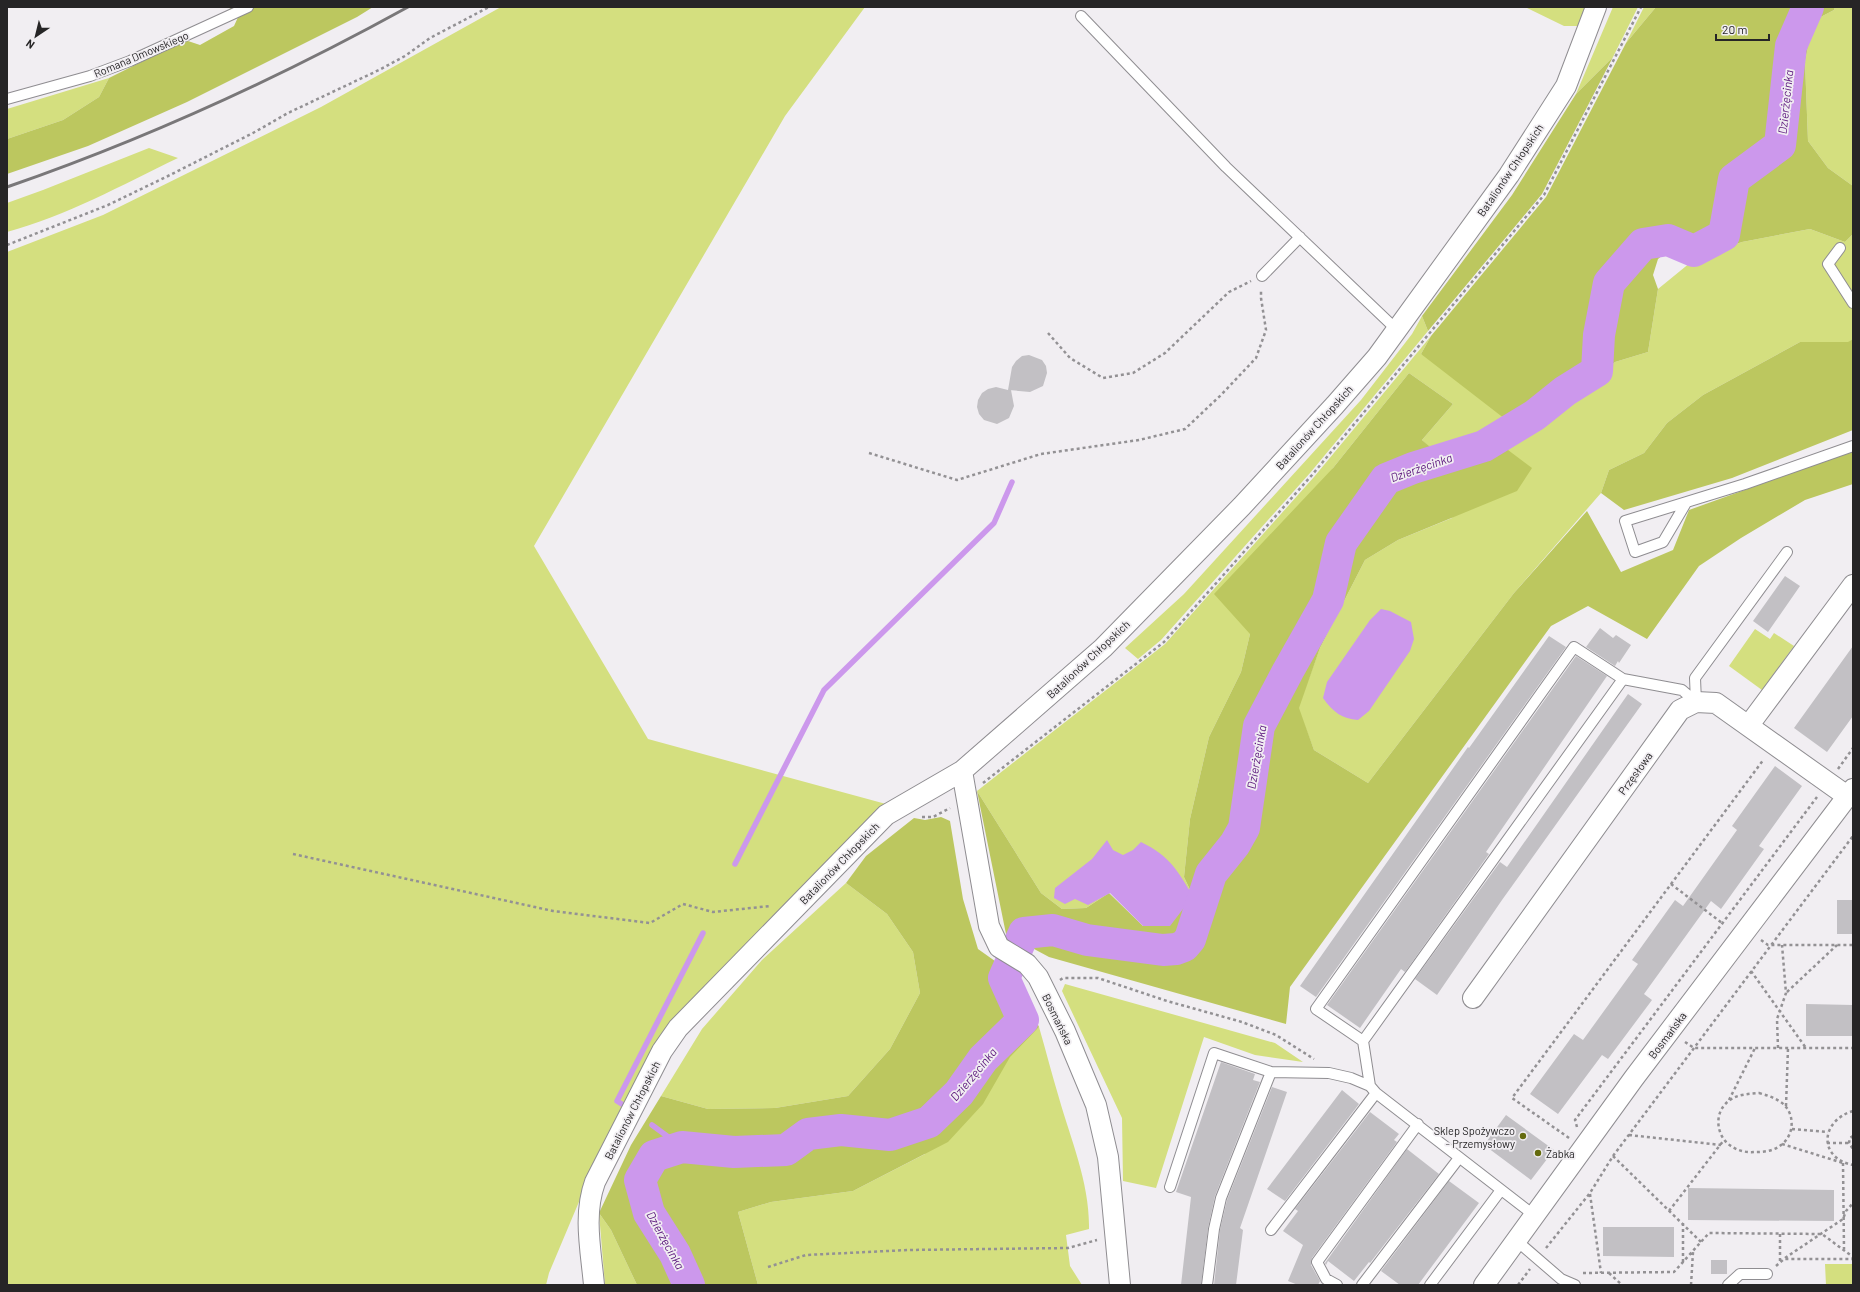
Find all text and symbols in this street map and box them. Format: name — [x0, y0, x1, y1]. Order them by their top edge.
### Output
north arrow — [16, 16, 56, 56]
scale bar — [1716, 16, 1769, 42]
text: 20 m — [1722, 22, 1748, 36]
street label: Romana Dmowskiego — [92, 28, 190, 80]
text: N — [23, 37, 37, 52]
water label: Dzierżęcinka — [1775, 69, 1795, 135]
street label: Batalionów Chłopskich — [1474, 121, 1546, 219]
street label: Batalionów Chłopskich — [1273, 382, 1355, 472]
water label: Dzierżęcinka — [1388, 450, 1454, 484]
street label: Batalionów Chłopskich — [1044, 617, 1132, 701]
water label: Dzierżęcinka — [1244, 724, 1268, 790]
street label: Przęsłowa — [1615, 749, 1655, 797]
street label: Batalionów Chłopskich — [797, 819, 881, 907]
street label: Bosmańska — [1040, 991, 1076, 1047]
street label: Bosmańska — [1645, 1009, 1689, 1061]
water label: Dzierżęcinka — [947, 1045, 999, 1103]
street label: Batalionów Chłopskich — [602, 1059, 662, 1161]
place label: Sklep Spożywczo - Przemysłowy — [1434, 1124, 1515, 1150]
marker: Sklep Spożywczo - Przemysłowy — [1518, 1131, 1528, 1141]
place label: Żabka — [1546, 1146, 1575, 1160]
marker: Żabka — [1533, 1148, 1543, 1158]
water label: Dzierżęcinka — [644, 1208, 688, 1272]

